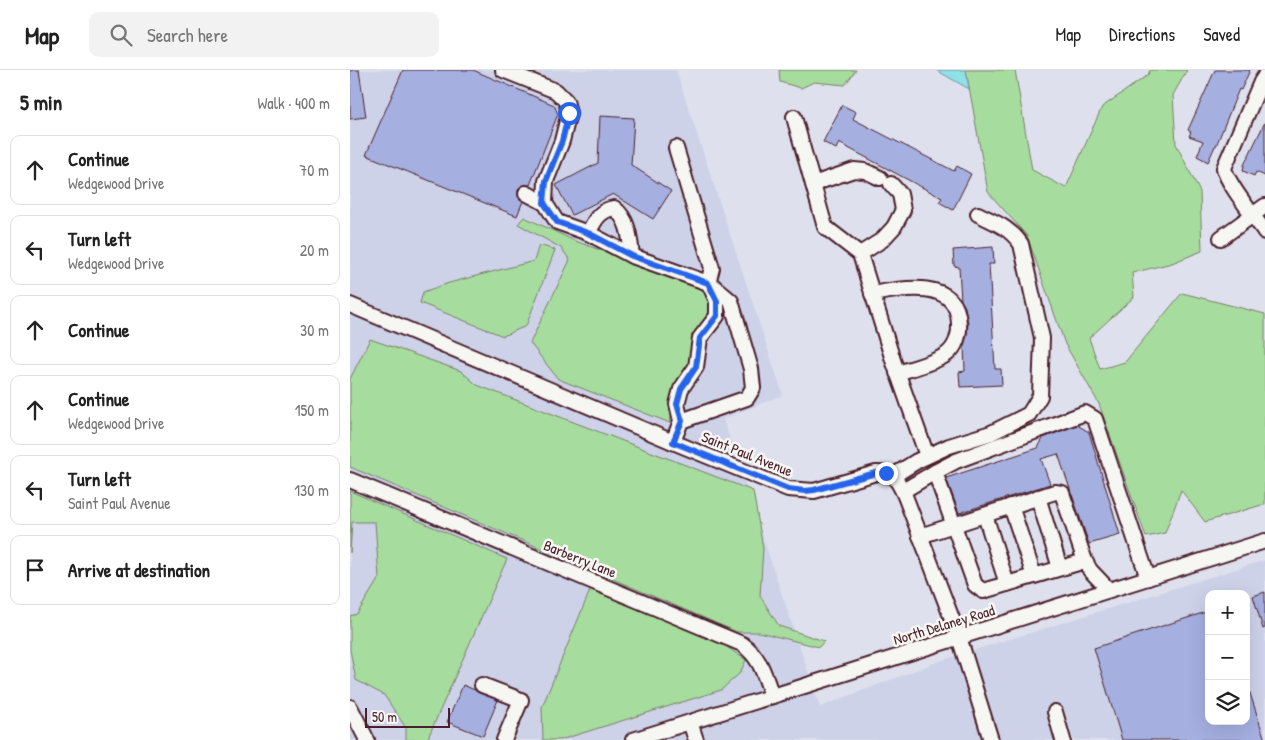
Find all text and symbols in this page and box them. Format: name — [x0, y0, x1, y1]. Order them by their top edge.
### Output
search box — [89, 12, 439, 57]
text: Map — [25, 19, 59, 51]
icon: search — [107, 21, 135, 49]
text: Search here — [147, 22, 228, 48]
text: Map — [1056, 22, 1081, 47]
text: Directions — [1109, 22, 1175, 47]
text: Saved — [1203, 22, 1240, 47]
text: 5 min — [20, 88, 62, 117]
text: Walk · 400 m — [258, 92, 330, 114]
route start — [558, 102, 581, 125]
text: Continue — [68, 146, 129, 172]
icon: ahead — [21, 156, 49, 184]
text: 70 m — [299, 159, 329, 181]
text: Wedgewood Drive — [68, 172, 164, 194]
text: Turn left — [68, 226, 131, 252]
icon: left — [21, 236, 49, 264]
text: 20 m — [300, 239, 329, 261]
text: Wedgewood Drive — [68, 252, 164, 274]
icon: ahead — [21, 316, 49, 344]
text: Continue — [68, 317, 129, 343]
text: 30 m — [300, 319, 329, 341]
text: Continue — [68, 386, 129, 412]
icon: ahead — [21, 396, 49, 424]
text: 150 m — [295, 399, 329, 421]
text: Wedgewood Drive — [68, 412, 164, 434]
street label: Saint Paul Avenue — [699, 426, 796, 481]
route end — [875, 462, 898, 485]
text: Turn left — [68, 466, 131, 492]
icon: left — [21, 476, 49, 504]
text: 130 m — [294, 479, 329, 501]
text: Saint Paul Avenue — [68, 492, 171, 514]
street label: Barberry Lane — [541, 534, 620, 583]
icon: arrive — [21, 556, 49, 584]
text: Arrive at destination — [68, 557, 210, 583]
map controls — [1205, 590, 1250, 725]
button: + — [1205, 590, 1250, 635]
street label: North Delaney Road — [891, 599, 997, 650]
button: − — [1205, 635, 1250, 680]
button: layers — [1205, 680, 1250, 725]
scale bar — [365, 705, 450, 728]
text: 50 m — [372, 707, 397, 726]

